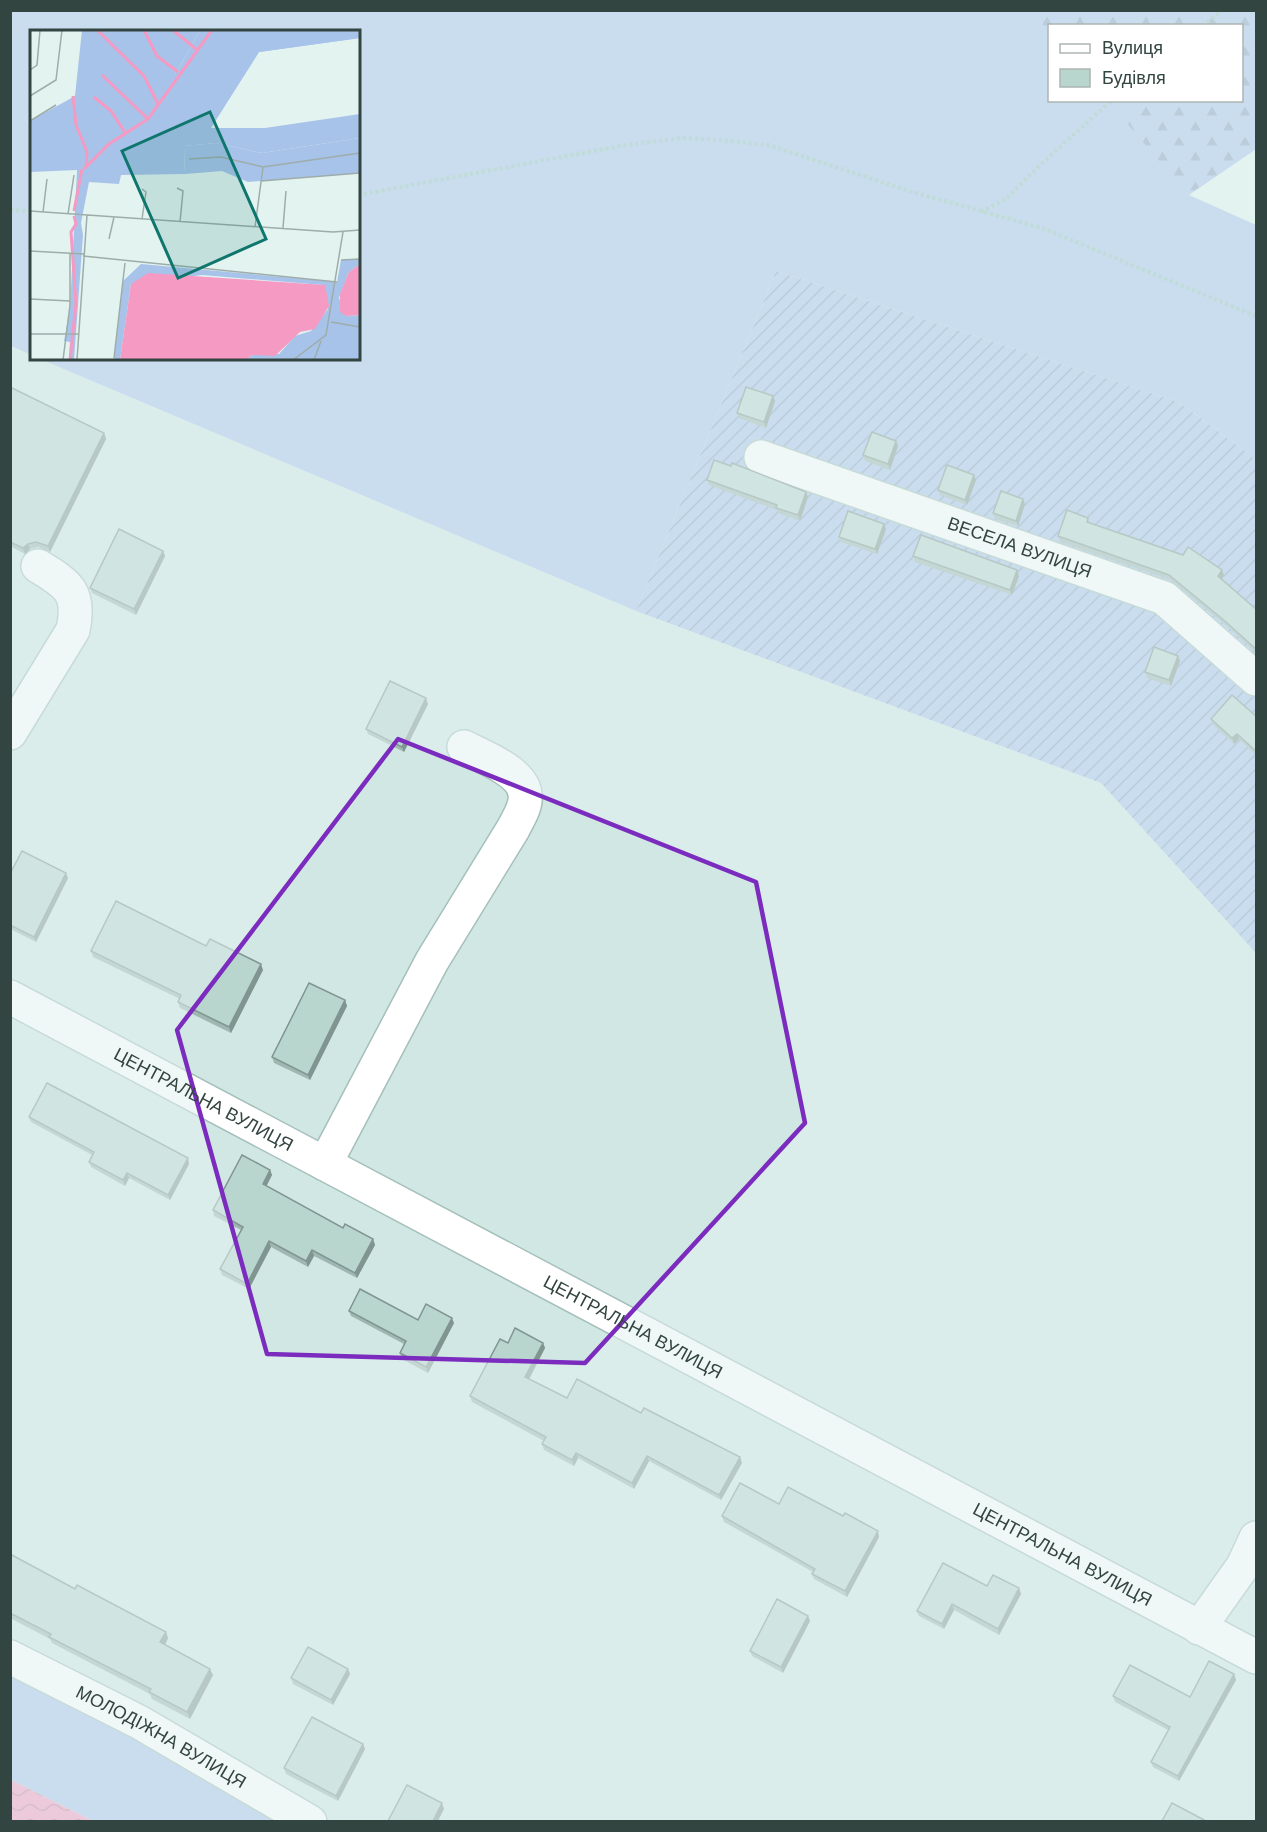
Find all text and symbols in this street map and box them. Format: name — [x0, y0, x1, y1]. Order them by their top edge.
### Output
legend — [1048, 24, 1243, 102]
inset map — [30, 30, 360, 360]
text: Вулиця — [1102, 38, 1163, 58]
text: Будівля — [1102, 68, 1166, 88]
street label: ВЕСЕЛА ВУЛИЦЯ — [945, 513, 1094, 582]
street label: ЦЕНТРАЛЬНА ВУЛИЦЯ — [111, 1044, 296, 1155]
street label: ЦЕНТРАЛЬНА ВУЛИЦЯ — [540, 1271, 726, 1383]
street label: ЦЕНТРАЛЬНА ВУЛИЦЯ — [970, 1499, 1155, 1610]
street label: МОЛОДІЖНА ВУЛИЦЯ — [73, 1682, 250, 1792]

